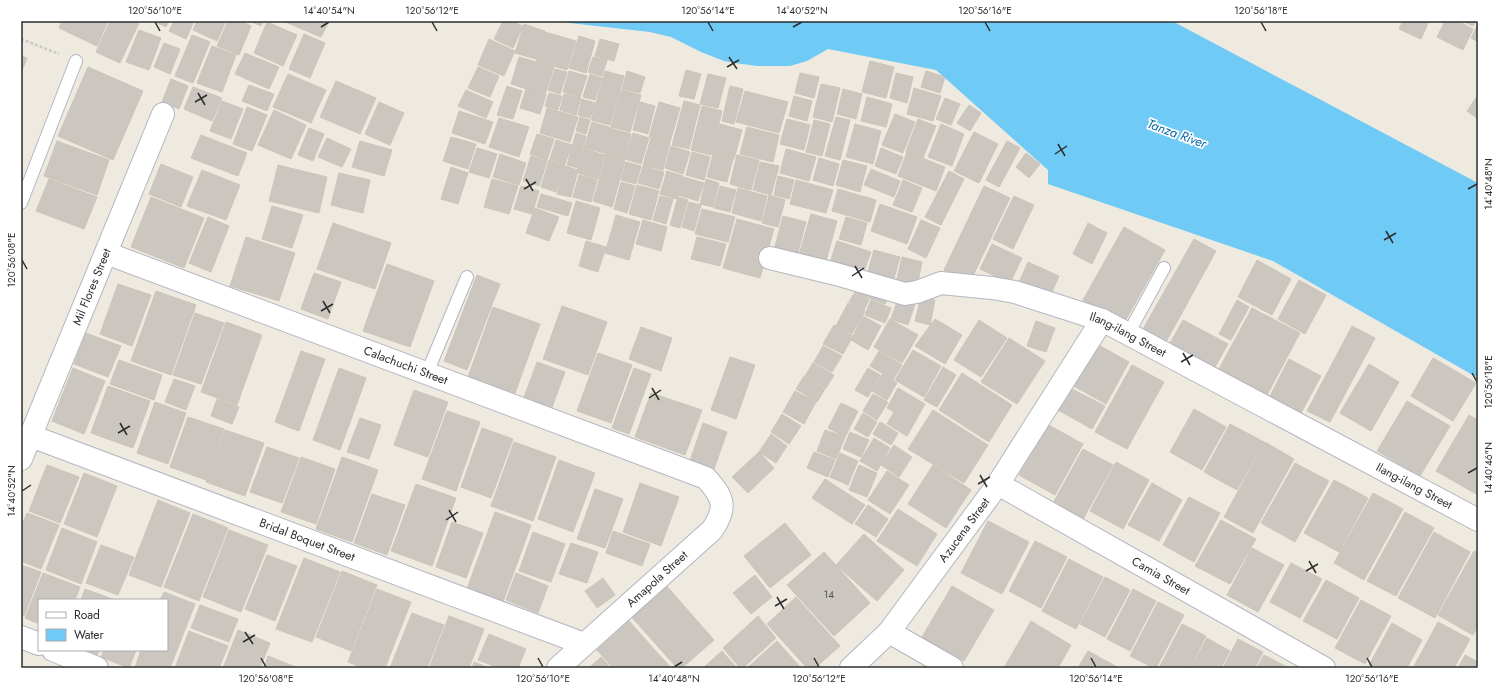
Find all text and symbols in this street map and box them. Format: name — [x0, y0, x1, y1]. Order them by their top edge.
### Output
text: 120°56'10"E — [128, 3, 182, 18]
text: 14°40'54"N — [303, 3, 355, 18]
text: 120°56'12"E — [405, 3, 459, 18]
text: 120°56'14"E — [681, 3, 735, 18]
text: 14°40'52"N — [776, 3, 828, 18]
text: 120°56'16"E — [958, 3, 1012, 18]
text: 120°56'18"E — [1234, 3, 1288, 18]
water label: Tanza River — [1145, 114, 1210, 153]
text: 14°40'48"N — [1481, 158, 1496, 210]
text: 120°56'08"E — [4, 233, 19, 287]
street label: Mil Flores Street — [68, 246, 116, 328]
street label: Ilang-ilang Street — [1087, 308, 1170, 362]
street label: Calachuchi Street — [361, 341, 450, 389]
text: 120°56'18"E — [1481, 355, 1496, 409]
text: 14°40'46"N — [1481, 442, 1496, 494]
street label: Ilang-ilang Street — [1373, 458, 1456, 514]
text: 14°40'52"N — [4, 465, 19, 517]
street label: Azucena Street — [934, 494, 994, 566]
street label: Bridal Boquet Street — [257, 514, 358, 566]
street label: Amapola Street — [622, 546, 692, 612]
street label: Camia Street — [1128, 552, 1193, 600]
house number: 14 — [824, 587, 834, 602]
legend — [38, 599, 168, 651]
text: Road — [74, 606, 100, 624]
text: Water — [74, 626, 105, 644]
text: 120°56'08"E — [239, 671, 293, 686]
text: 120°56'10"E — [516, 671, 570, 686]
text: 14°40'48"N — [648, 671, 700, 686]
text: 120°56'12"E — [792, 671, 846, 686]
text: 120°56'14"E — [1069, 671, 1123, 686]
text: 120°56'16"E — [1345, 671, 1399, 686]

